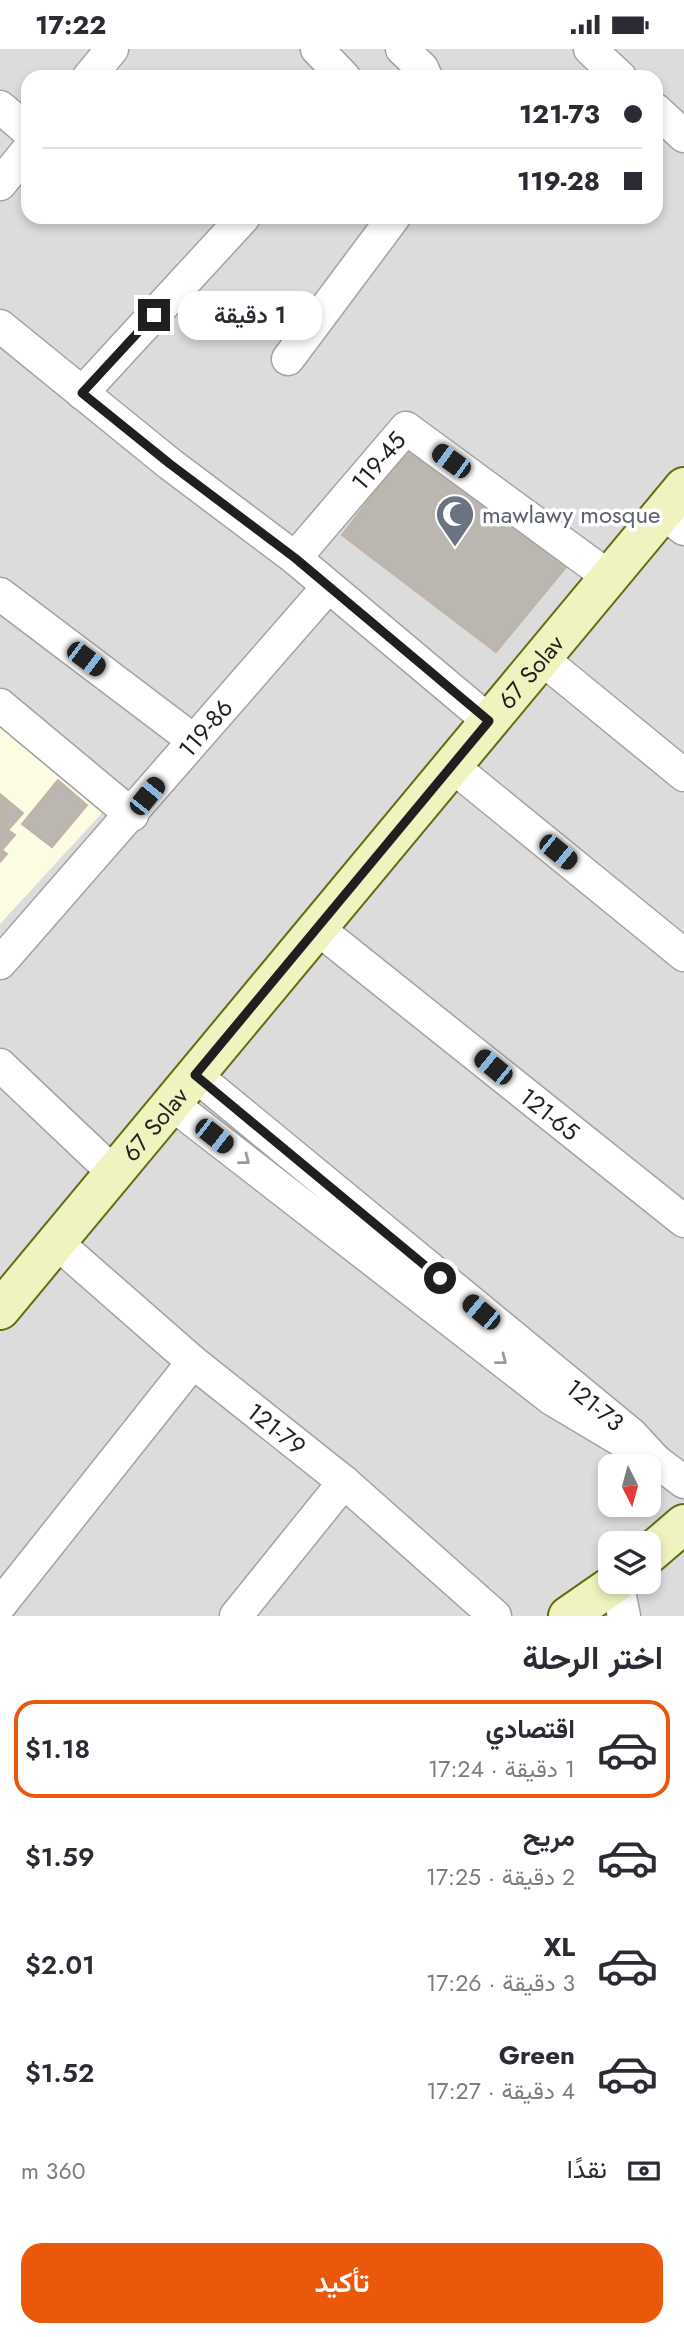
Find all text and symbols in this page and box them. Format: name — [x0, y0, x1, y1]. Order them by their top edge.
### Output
text: 17:22 — [35, 6, 106, 44]
text: 121-73 — [519, 95, 600, 133]
text: 119-28 — [517, 162, 600, 200]
callout: 1 دقيقة — [178, 291, 322, 339]
text: 1 دقيقة — [214, 298, 286, 332]
route end — [138, 299, 170, 331]
street label: 119-45 — [343, 423, 414, 498]
car — [428, 440, 475, 482]
mosque icon: mawlawy mosque — [434, 493, 476, 548]
place label: mawlawy mosque — [482, 497, 660, 532]
street label: 67 Solav — [489, 627, 572, 716]
car — [63, 638, 110, 680]
street label: 119-86 — [170, 691, 240, 765]
car — [126, 773, 169, 819]
car — [536, 831, 581, 873]
car — [471, 1046, 516, 1088]
street label: 67 Solav — [113, 1079, 196, 1169]
street label: 121-65 — [513, 1079, 587, 1149]
car — [191, 1115, 238, 1157]
one-way arrow — [237, 1152, 249, 1165]
route start — [424, 1262, 456, 1294]
car — [459, 1290, 504, 1334]
one-way arrow — [494, 1352, 506, 1365]
street label: 121-73 — [558, 1371, 632, 1439]
street label: 121-79 — [240, 1394, 314, 1463]
north arrow — [598, 1454, 662, 1517]
map controls — [598, 1454, 661, 1594]
button: layers — [598, 1531, 661, 1594]
text: اختر الرحلة — [522, 1635, 663, 1681]
text: اقتصادي — [486, 1710, 575, 1748]
icon: car — [596, 1718, 659, 1781]
text: $1.18 — [25, 1730, 90, 1768]
text: 1 دقيقة · 17:24 — [428, 1752, 575, 1786]
text: مريح — [523, 1818, 575, 1856]
icon: car — [596, 1826, 659, 1889]
text: $1.59 — [25, 1838, 95, 1876]
text: 2 دقيقة · 17:25 — [426, 1860, 575, 1894]
text: XL — [543, 1928, 575, 1966]
icon: car — [596, 1934, 659, 1997]
text: $2.01 — [25, 1946, 95, 1984]
text: 3 دقيقة · 17:26 — [426, 1966, 575, 2000]
text: Green — [499, 2036, 575, 2074]
icon: car — [596, 2042, 659, 2105]
text: $1.52 — [25, 2054, 94, 2092]
text: 4 دقيقة · 17:27 — [426, 2074, 575, 2108]
text: نقدًا — [567, 2150, 607, 2188]
icon: cash — [625, 2152, 663, 2190]
text: 360 m — [21, 2154, 85, 2188]
button: تأكيد — [21, 2243, 663, 2323]

